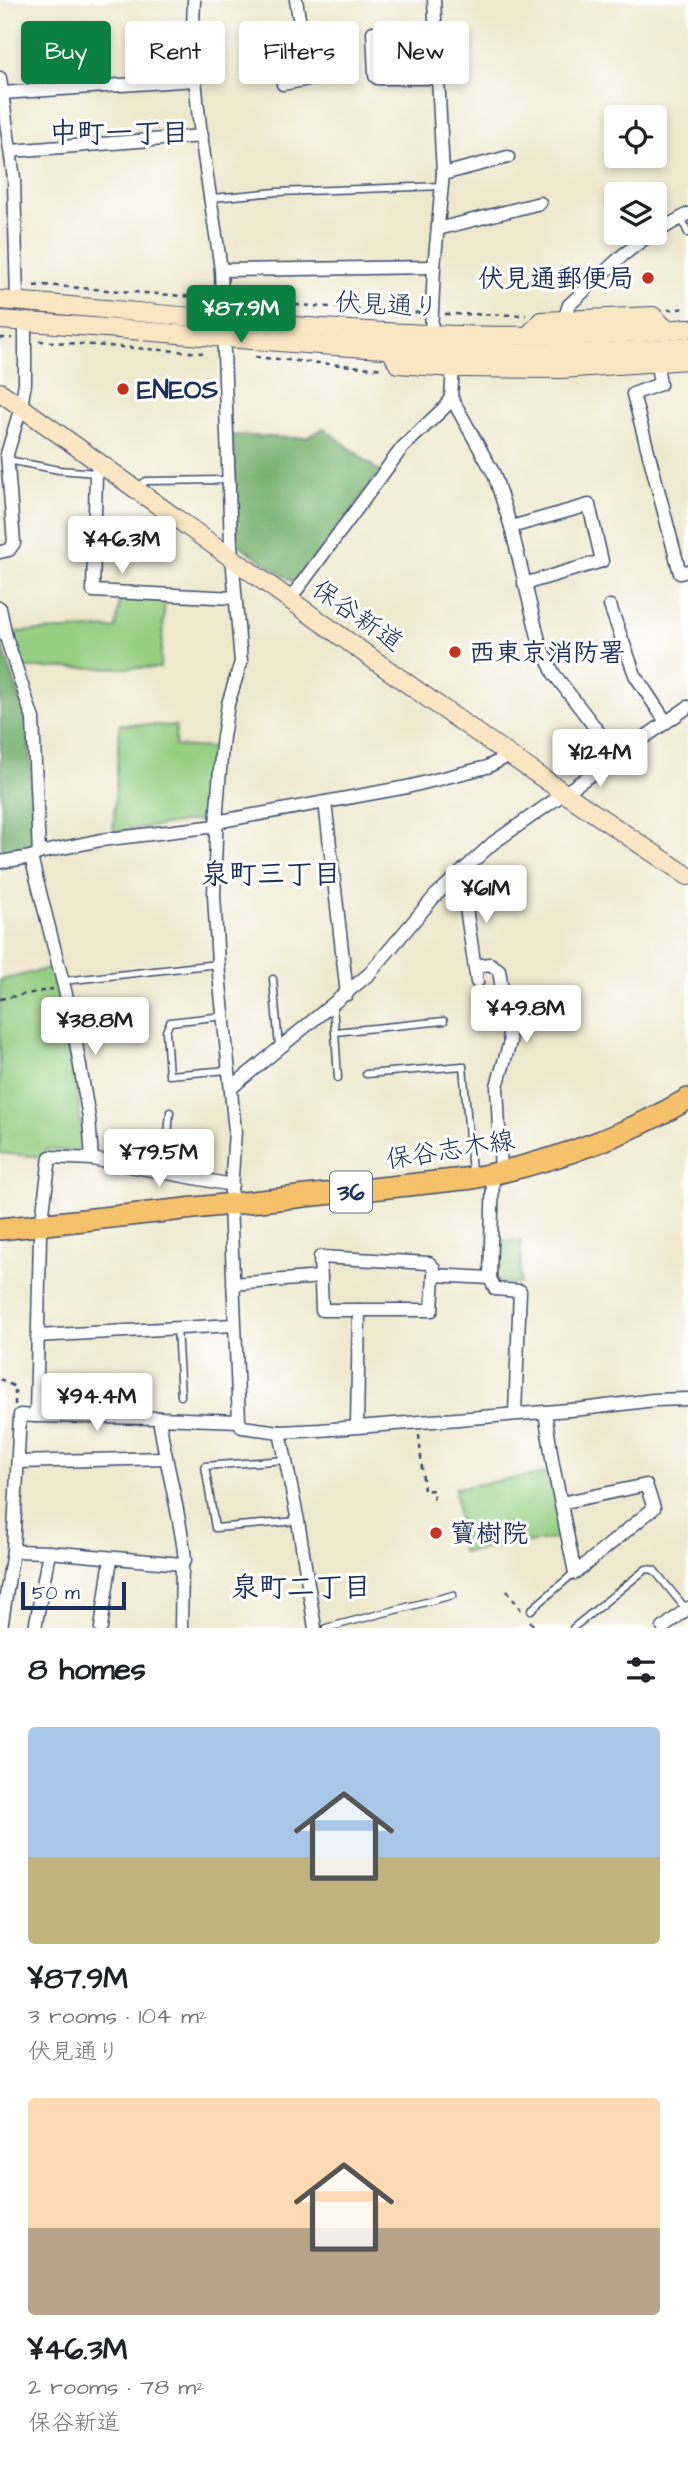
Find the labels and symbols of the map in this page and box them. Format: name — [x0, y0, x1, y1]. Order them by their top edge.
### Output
district label: 中町一丁目 — [49, 114, 189, 153]
place label: 伏見通郵便局 — [478, 261, 634, 297]
marker: 伏見通郵便局 — [640, 270, 656, 286]
street label: 伏見通り — [334, 284, 440, 326]
pin: ¥87.9M — [184, 286, 298, 345]
place label: ENEOS — [137, 372, 218, 408]
marker: ENEOS — [115, 381, 131, 397]
pin: ¥46.3M — [65, 516, 179, 576]
street label: 保谷新道 — [304, 571, 410, 660]
place label: 西東京消防署 — [469, 635, 625, 671]
marker: 西東京消防署 — [447, 644, 463, 660]
pin: ¥124M — [551, 730, 649, 789]
district label: 泉町三丁目 — [201, 855, 341, 894]
pin: ¥61M — [445, 866, 527, 925]
pin: ¥49.8M — [469, 986, 583, 1045]
pin: ¥38.8M — [38, 998, 152, 1057]
street label: 保谷志木線 — [383, 1122, 517, 1178]
pin: ¥79.5M — [102, 1130, 216, 1189]
road number: 36 — [330, 1172, 372, 1212]
pin: ¥94.4M — [40, 1374, 154, 1433]
place label: 寶樹院 — [450, 1516, 528, 1552]
marker: 寶樹院 — [428, 1525, 444, 1541]
district label: 泉町二丁目 — [231, 1568, 371, 1607]
scale bar — [21, 1579, 126, 1611]

